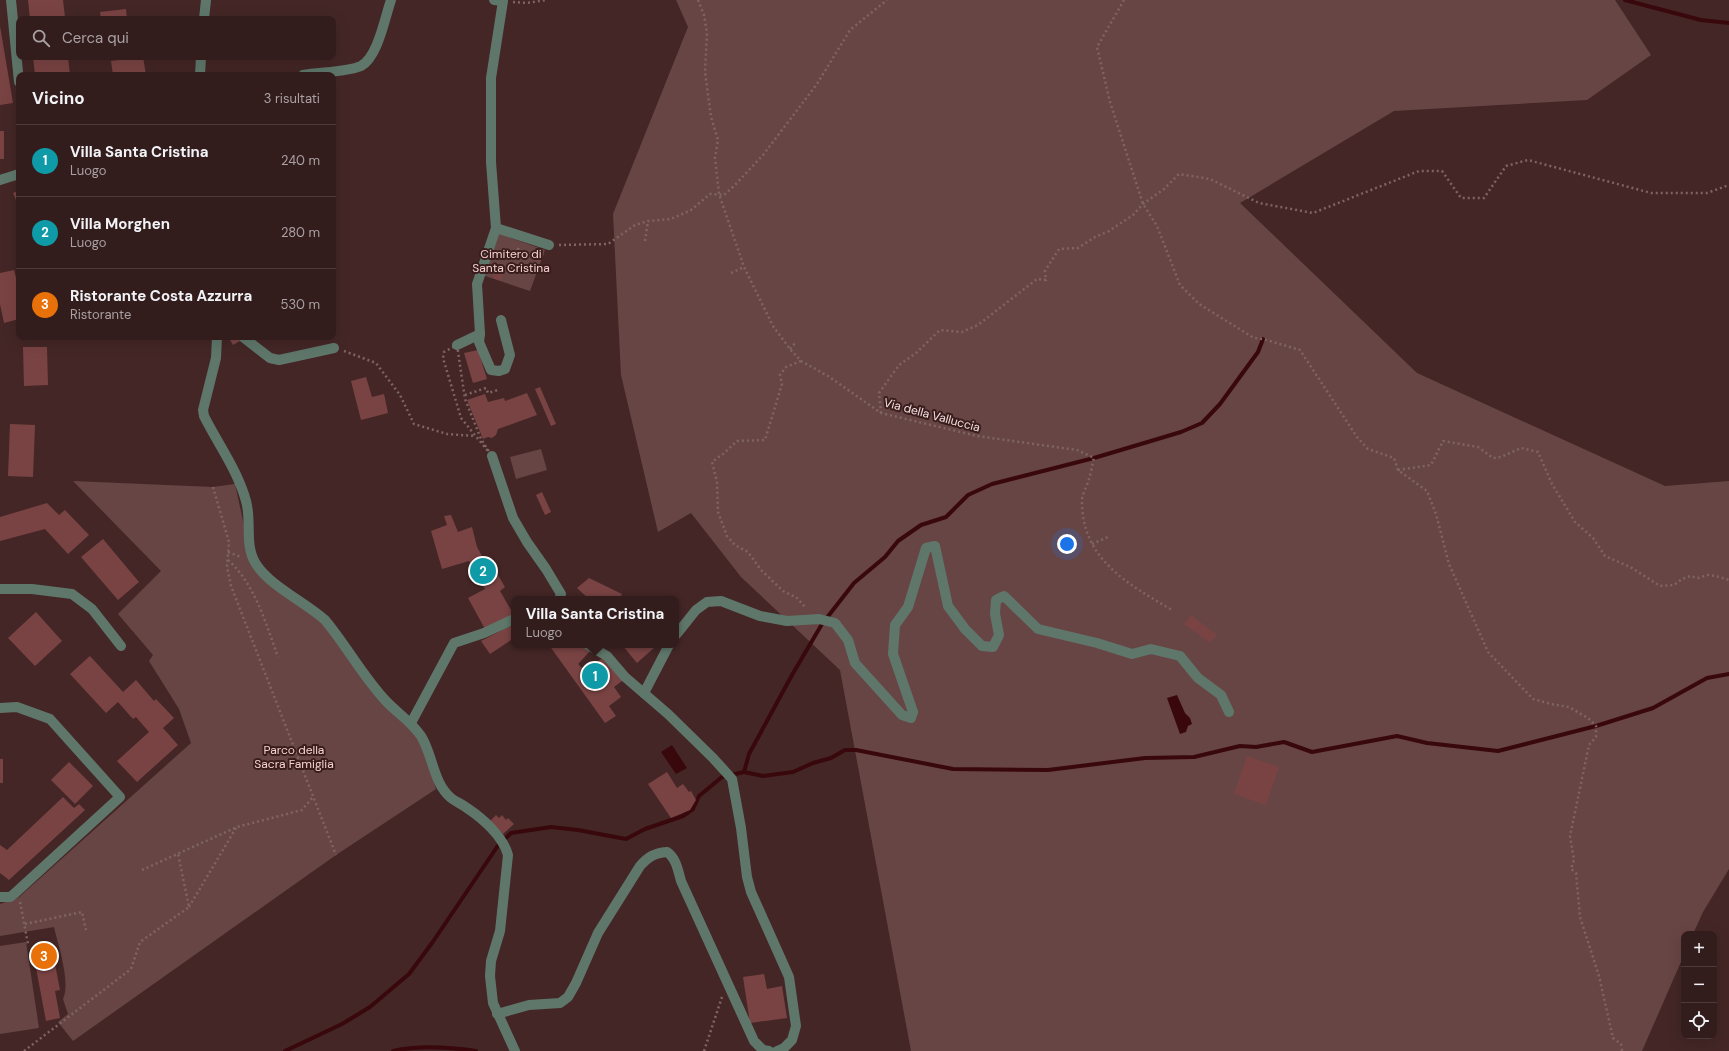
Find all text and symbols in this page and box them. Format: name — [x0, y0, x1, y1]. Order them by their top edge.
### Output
search box — [16, 16, 336, 60]
icon: search — [30, 27, 52, 49]
text: Cerca qui — [62, 28, 129, 48]
text: Vicino — [32, 87, 85, 109]
text: 3 risultati — [264, 90, 320, 107]
text: Villa Santa Cristina — [70, 142, 209, 162]
text: 1 — [43, 152, 47, 169]
text: 240 m — [281, 152, 320, 169]
text: Luogo — [70, 162, 106, 179]
text: Villa Morghen — [70, 214, 170, 234]
text: 2 — [41, 224, 49, 241]
text: 280 m — [281, 224, 320, 241]
text: Luogo — [70, 234, 106, 251]
park label: Cimitero di Santa Cristina — [472, 246, 550, 276]
text: Ristorante Costa Azzurra — [70, 286, 252, 306]
text: 3 — [41, 296, 49, 313]
text: 530 m — [280, 296, 320, 313]
text: Ristorante — [70, 306, 131, 323]
street label: Via della Valluccia — [882, 394, 982, 436]
your location — [1057, 534, 1077, 554]
pin: 2 — [470, 556, 496, 586]
popup — [511, 596, 679, 648]
text: Villa Santa Cristina — [526, 604, 664, 624]
text: Luogo — [526, 624, 562, 641]
pin: 1 — [582, 661, 608, 691]
park label: Parco della Sacra Famiglia — [254, 742, 334, 772]
map controls — [1681, 931, 1717, 1039]
button: + — [1681, 931, 1717, 967]
pin: 3 — [31, 941, 57, 971]
button: − — [1681, 967, 1717, 1003]
button: locate — [1681, 1003, 1717, 1039]

